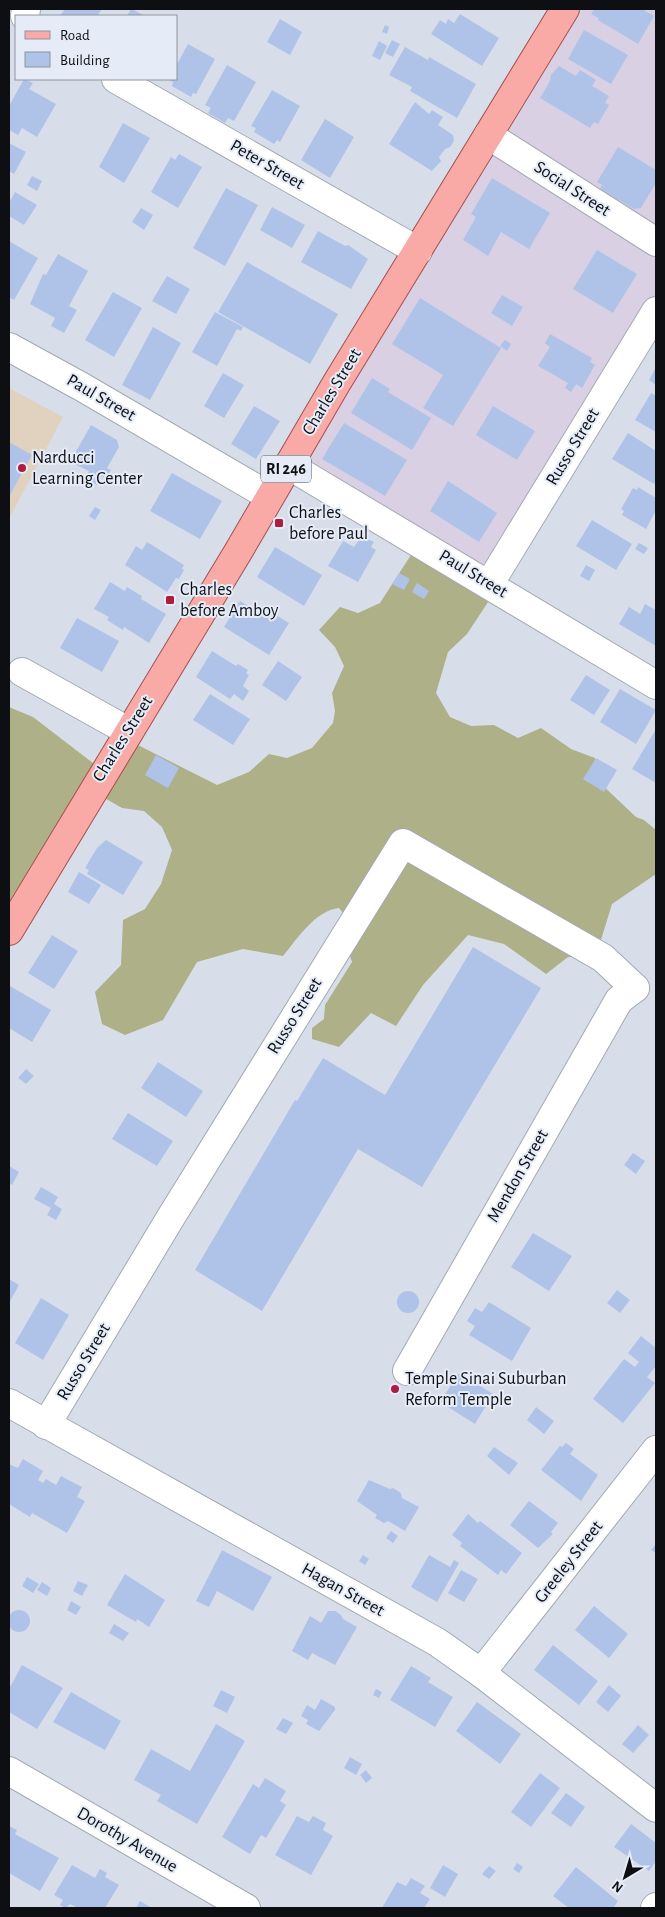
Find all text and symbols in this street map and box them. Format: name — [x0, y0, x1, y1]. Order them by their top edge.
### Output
legend — [15, 15, 178, 80]
text: Road — [60, 28, 90, 43]
text: Building — [60, 53, 110, 68]
street label: Peter Street — [227, 137, 307, 193]
street label: Social Street — [531, 158, 613, 220]
street label: Charles Street — [299, 345, 365, 438]
street label: Paul Street — [64, 371, 139, 425]
street label: Russo Street — [543, 405, 603, 489]
place label: Narducci Learning Center — [32, 449, 143, 488]
road number: RI 246 — [261, 456, 311, 482]
marker: Narducci Learning Center — [16, 462, 28, 474]
place label: Charles before Paul — [289, 504, 368, 543]
marker: Charles before Paul — [273, 517, 285, 529]
street label: Paul Street — [436, 547, 510, 601]
place label: Charles before Amboy — [180, 581, 279, 620]
marker: Charles before Amboy — [164, 594, 176, 606]
street label: Charles Street — [90, 693, 157, 785]
street label: Russo Street — [264, 974, 326, 1057]
street label: Mendon Street — [484, 1126, 552, 1226]
street label: Russo Street — [54, 1320, 114, 1404]
place label: Temple Sinai Suburban Reform Temple — [405, 1370, 566, 1409]
marker: Temple Sinai Suburban Reform Temple — [389, 1383, 401, 1395]
street label: Greeley Street — [532, 1517, 607, 1606]
street label: Hagan Street — [299, 1560, 388, 1620]
street label: Dorothy Avenue — [74, 1804, 180, 1876]
north arrow — [600, 1852, 650, 1902]
text: N — [609, 1878, 626, 1895]

